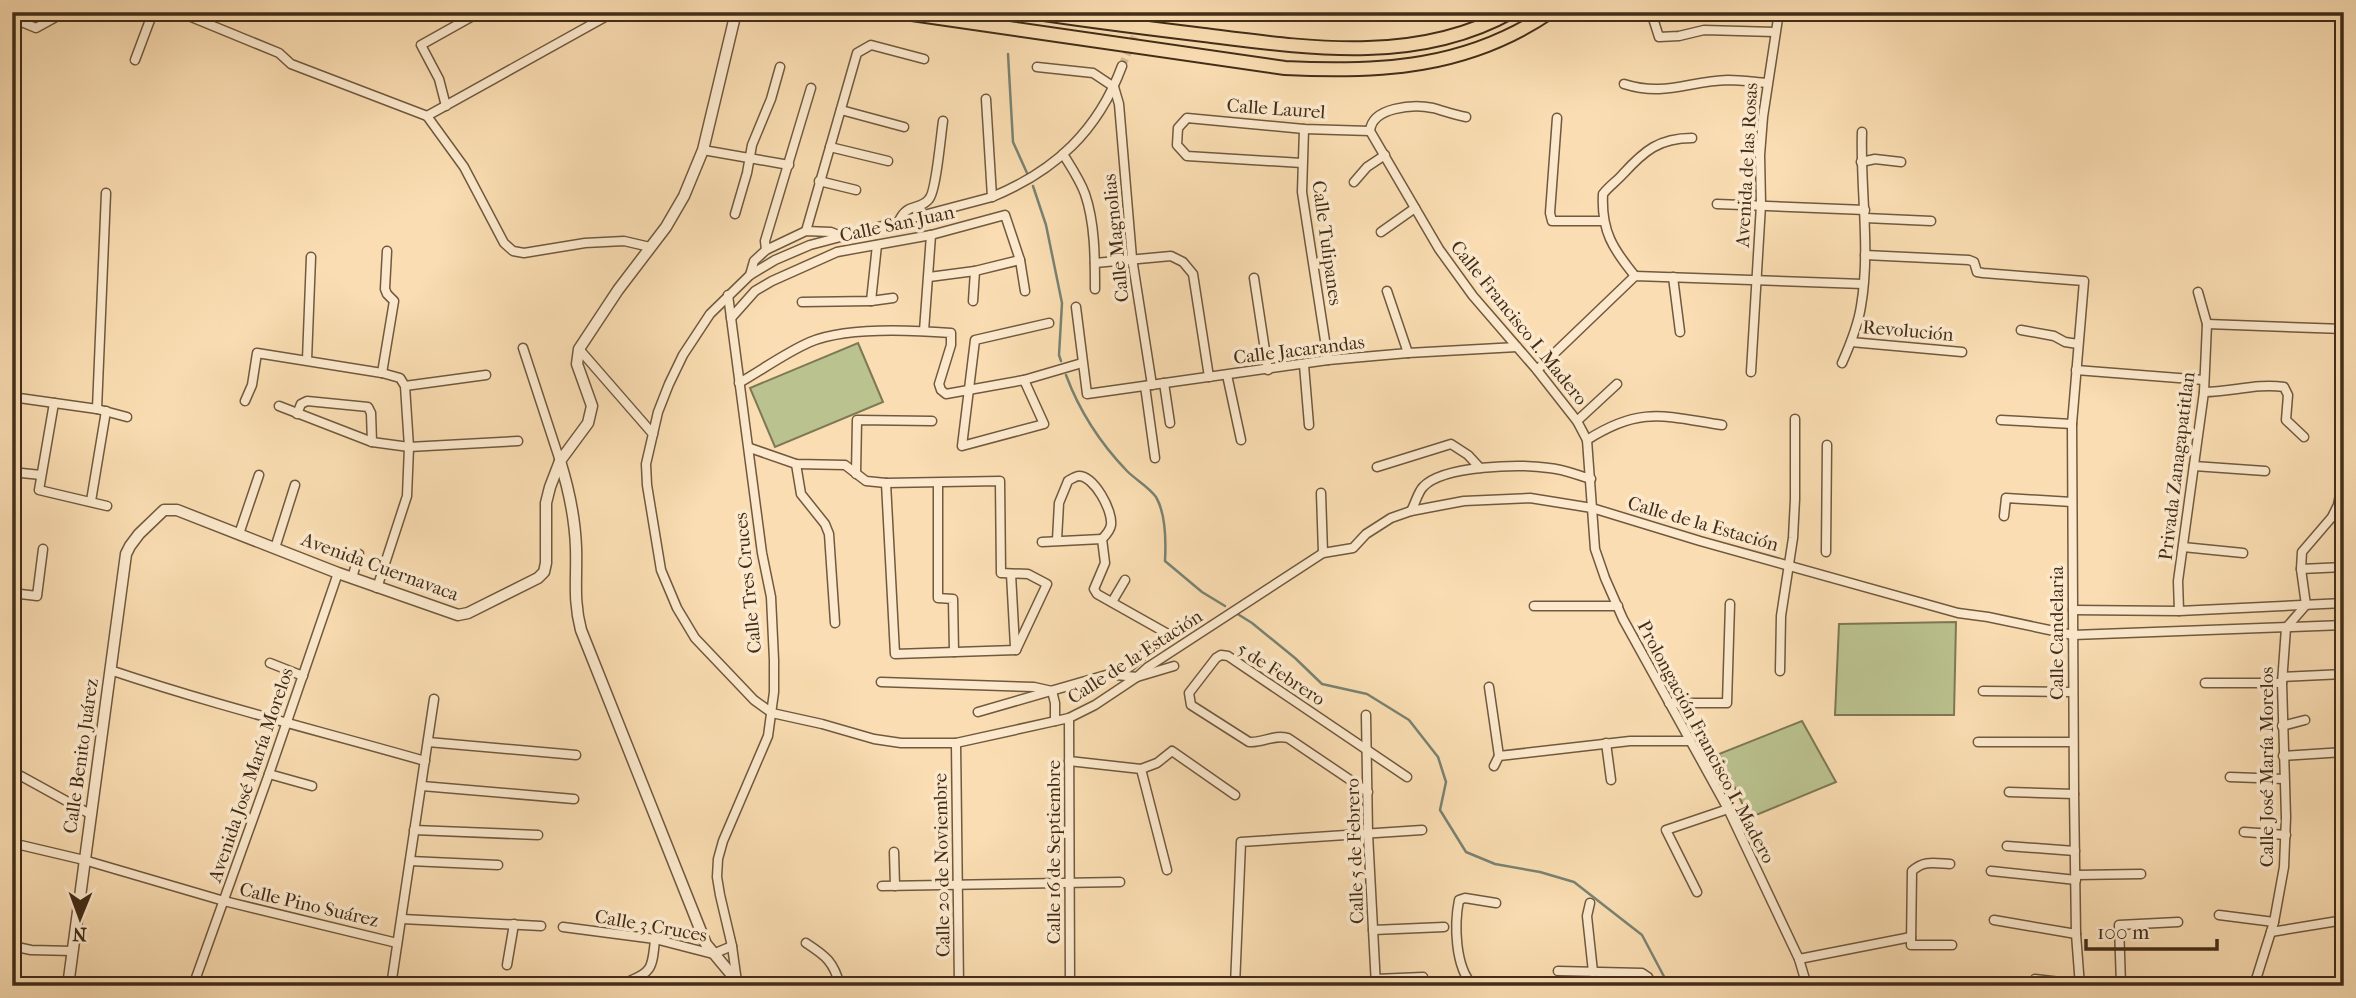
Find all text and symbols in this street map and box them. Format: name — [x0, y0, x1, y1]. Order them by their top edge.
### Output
street label: Avenida de las Rosas — [1732, 82, 1762, 249]
street label: Calle Laurel — [1226, 95, 1326, 123]
street label: Calle Magnolias — [1098, 173, 1134, 303]
street label: Calle Tulipanes — [1307, 179, 1347, 307]
street label: Calle San Juan — [838, 201, 956, 247]
street label: Calle Francisco I. Madero — [1446, 236, 1592, 410]
street label: Revolución — [1861, 316, 1955, 346]
street label: Calle Jacarandas — [1232, 331, 1366, 369]
street label: Privada Zanagapatitlan — [2155, 370, 2199, 562]
street label: Calle de la Estación — [1625, 492, 1781, 556]
street label: Calle Tres Cruces — [730, 511, 766, 655]
street label: Avenida Cuernavaca — [297, 528, 462, 606]
street label: Calle Candelaria — [2046, 566, 2068, 700]
street label: Calle de la Estación — [1064, 605, 1206, 709]
street label: Prolongación Francisco I. Madero — [1633, 617, 1780, 867]
street label: 5 de Febrero — [1233, 637, 1329, 711]
street label: Avenida José María Morelos — [204, 665, 298, 886]
street label: Calle José María Morelos — [2256, 667, 2278, 867]
street label: Calle Benito Juárez — [59, 677, 103, 835]
street label: Calle 16 de Septiembre — [1043, 760, 1065, 944]
street label: Calle 20 de Noviembre — [929, 773, 955, 957]
street label: Calle 5 de Febrero — [1341, 777, 1369, 924]
street label: Calle Pino Suárez — [237, 878, 381, 932]
north arrow — [46, 883, 116, 953]
street label: Calle 3 Cruces — [593, 905, 709, 947]
scale bar — [2086, 907, 2218, 951]
text: 100 m — [2097, 920, 2150, 944]
text: N — [72, 923, 87, 945]

